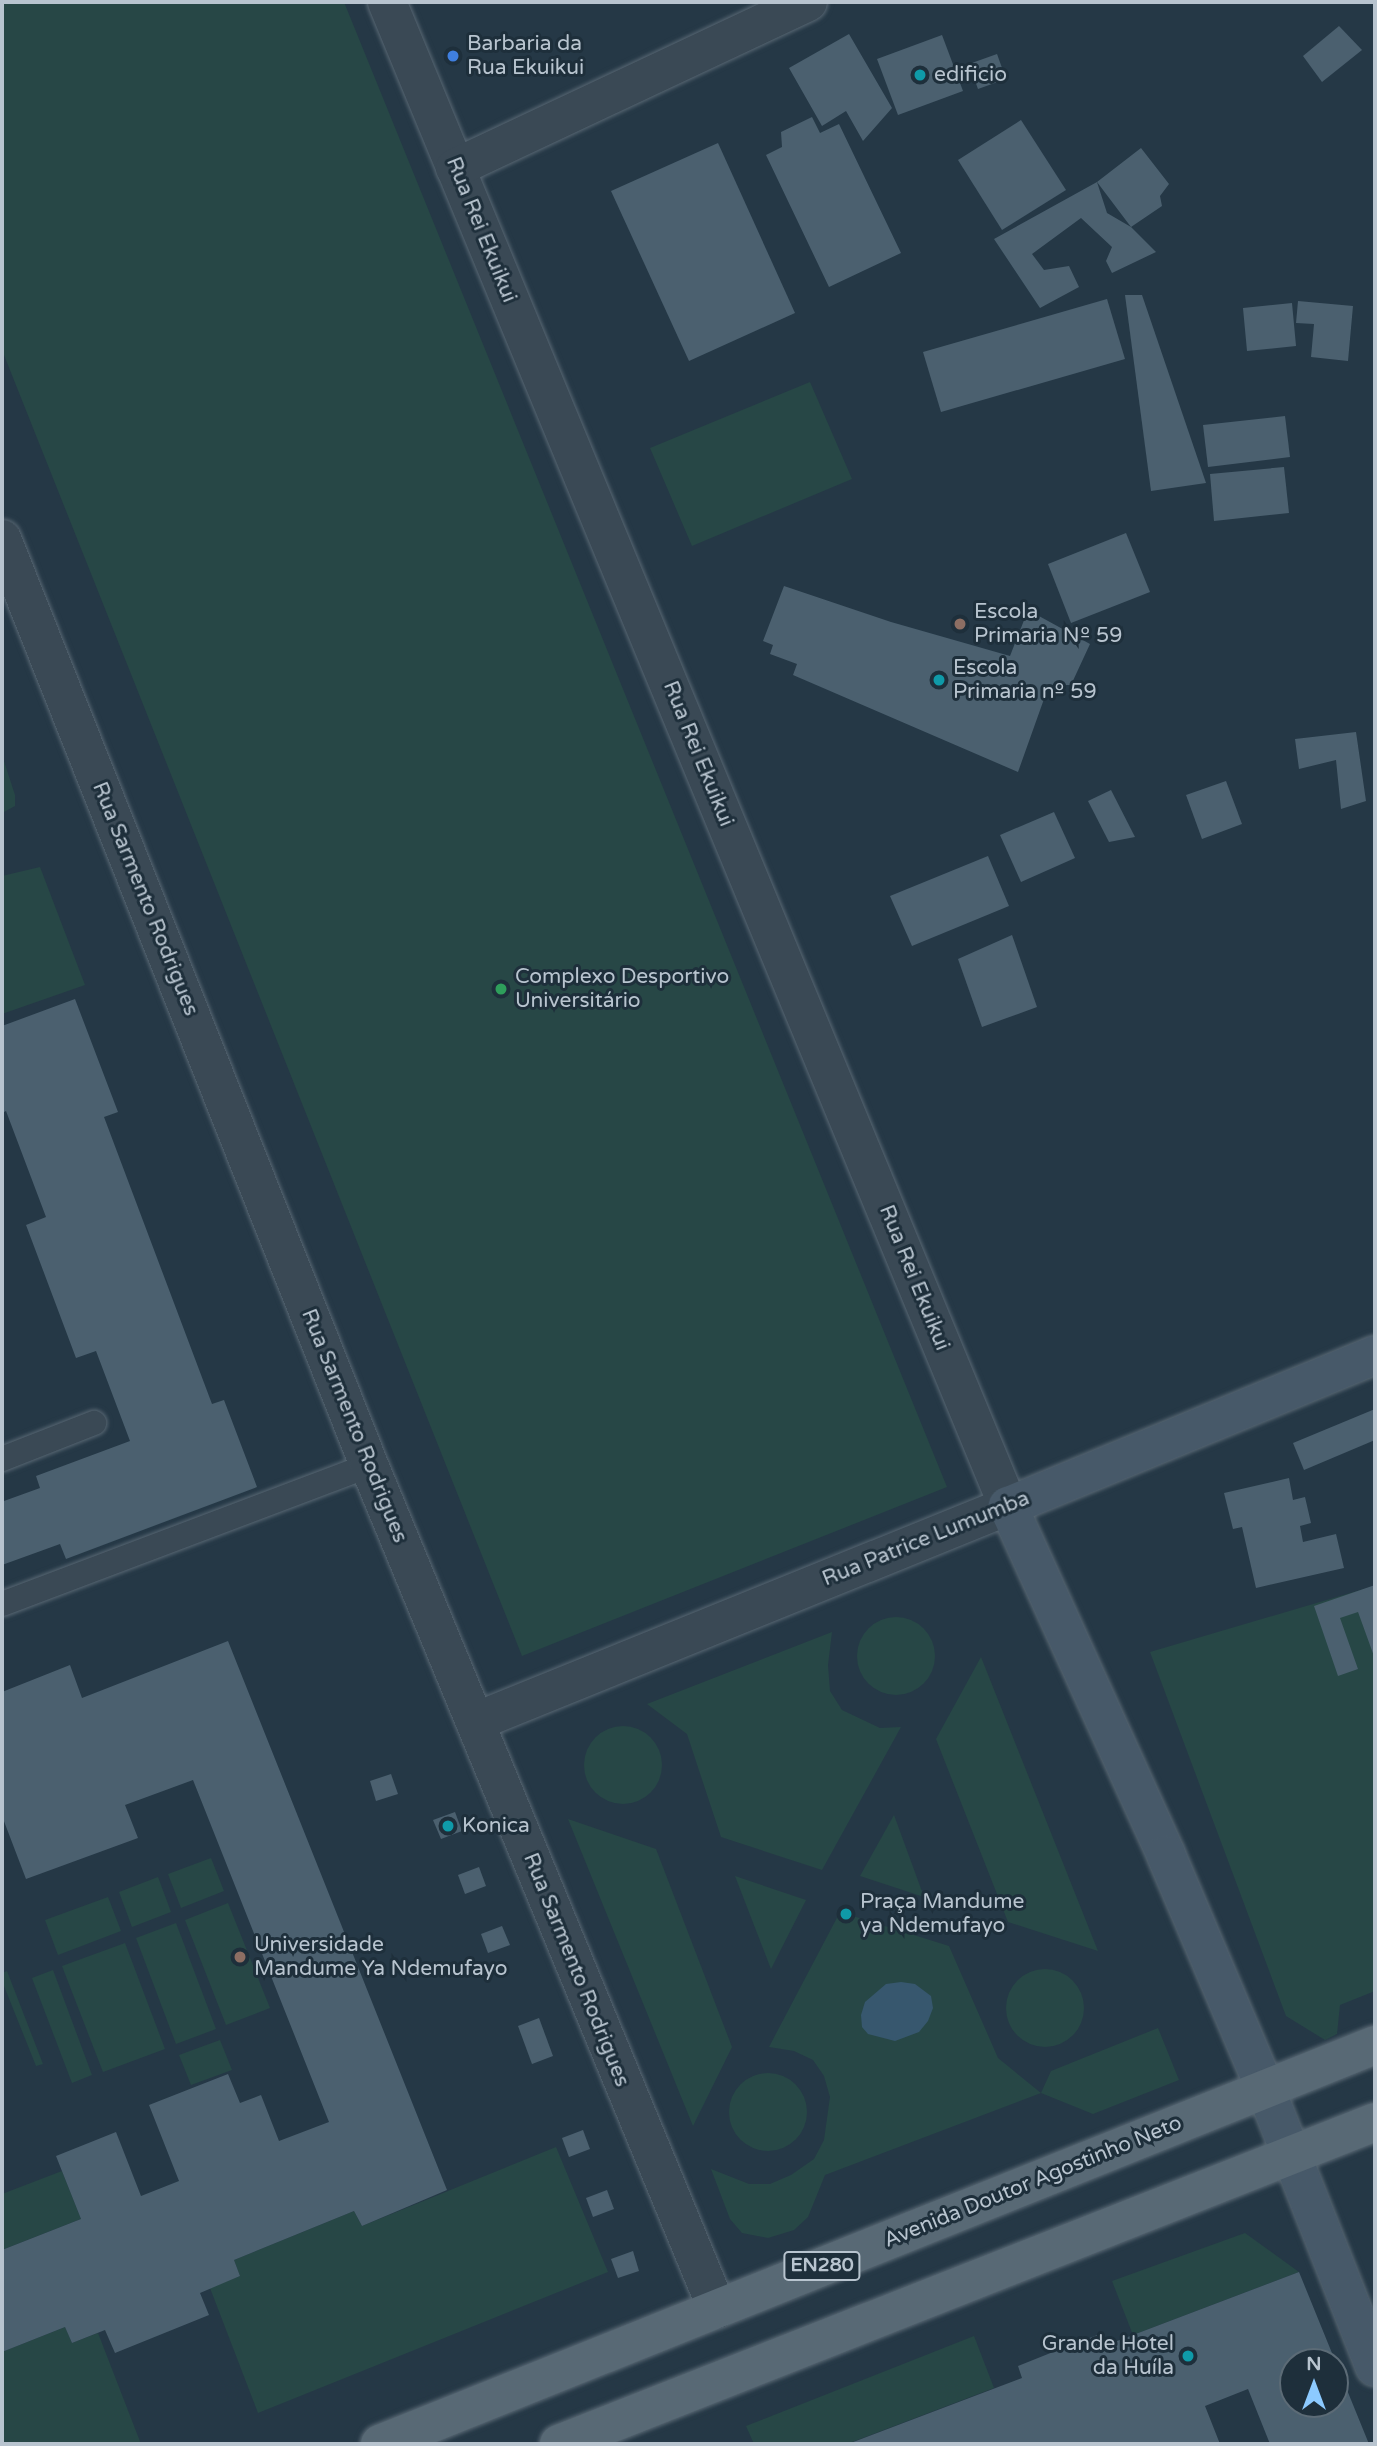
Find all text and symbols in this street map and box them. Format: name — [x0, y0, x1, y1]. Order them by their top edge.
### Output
place label: Barbaria da Rua Ekuikui — [467, 31, 584, 81]
marker: Barbaria da Rua Ekuikui — [445, 48, 461, 64]
place label: edificio — [934, 62, 1007, 88]
marker: edificio — [912, 67, 928, 83]
street label: Rua Rei Ekuikui — [440, 153, 522, 307]
place label: Escola Primaria Nº 59 — [974, 599, 1122, 649]
marker: Escola Primaria Nº 59 — [952, 616, 968, 632]
place label: Escola Primaria nº 59 — [953, 655, 1097, 705]
marker: Escola Primaria nº 59 — [931, 672, 947, 688]
street label: Rua Rei Ekuikui — [657, 677, 739, 831]
street label: Rua Sarmento Rodrigues — [87, 778, 203, 1020]
place label: Complexo Desportivo Universitário — [515, 964, 729, 1014]
marker: Complexo Desportivo Universitário — [493, 981, 509, 997]
street label: Rua Rei Ekuikui — [873, 1201, 955, 1355]
street label: Rua Sarmento Rodrigues — [296, 1305, 412, 1547]
street label: Rua Patrice Lumumba — [819, 1486, 1033, 1592]
place label: Konica — [462, 1813, 530, 1839]
marker: Konica — [440, 1818, 456, 1834]
street label: Rua Sarmento Rodrigues — [518, 1849, 634, 2091]
place label: Praça Mandume ya Ndemufayo — [860, 1889, 1024, 1939]
marker: Praça Mandume ya Ndemufayo — [838, 1906, 854, 1922]
place label: Universidade Mandume Ya Ndemufayo — [254, 1932, 507, 1982]
marker: Universidade Mandume Ya Ndemufayo — [232, 1949, 248, 1965]
street label: Avenida Doutor Agostinho Neto — [880, 2111, 1186, 2253]
road number: EN280 — [782, 2250, 862, 2282]
place label: Grande Hotel da Huíla — [1042, 2331, 1174, 2381]
marker: Grande Hotel da Huíla — [1180, 2348, 1196, 2364]
north arrow — [1279, 2348, 1349, 2418]
text: N — [1306, 2353, 1322, 2375]

